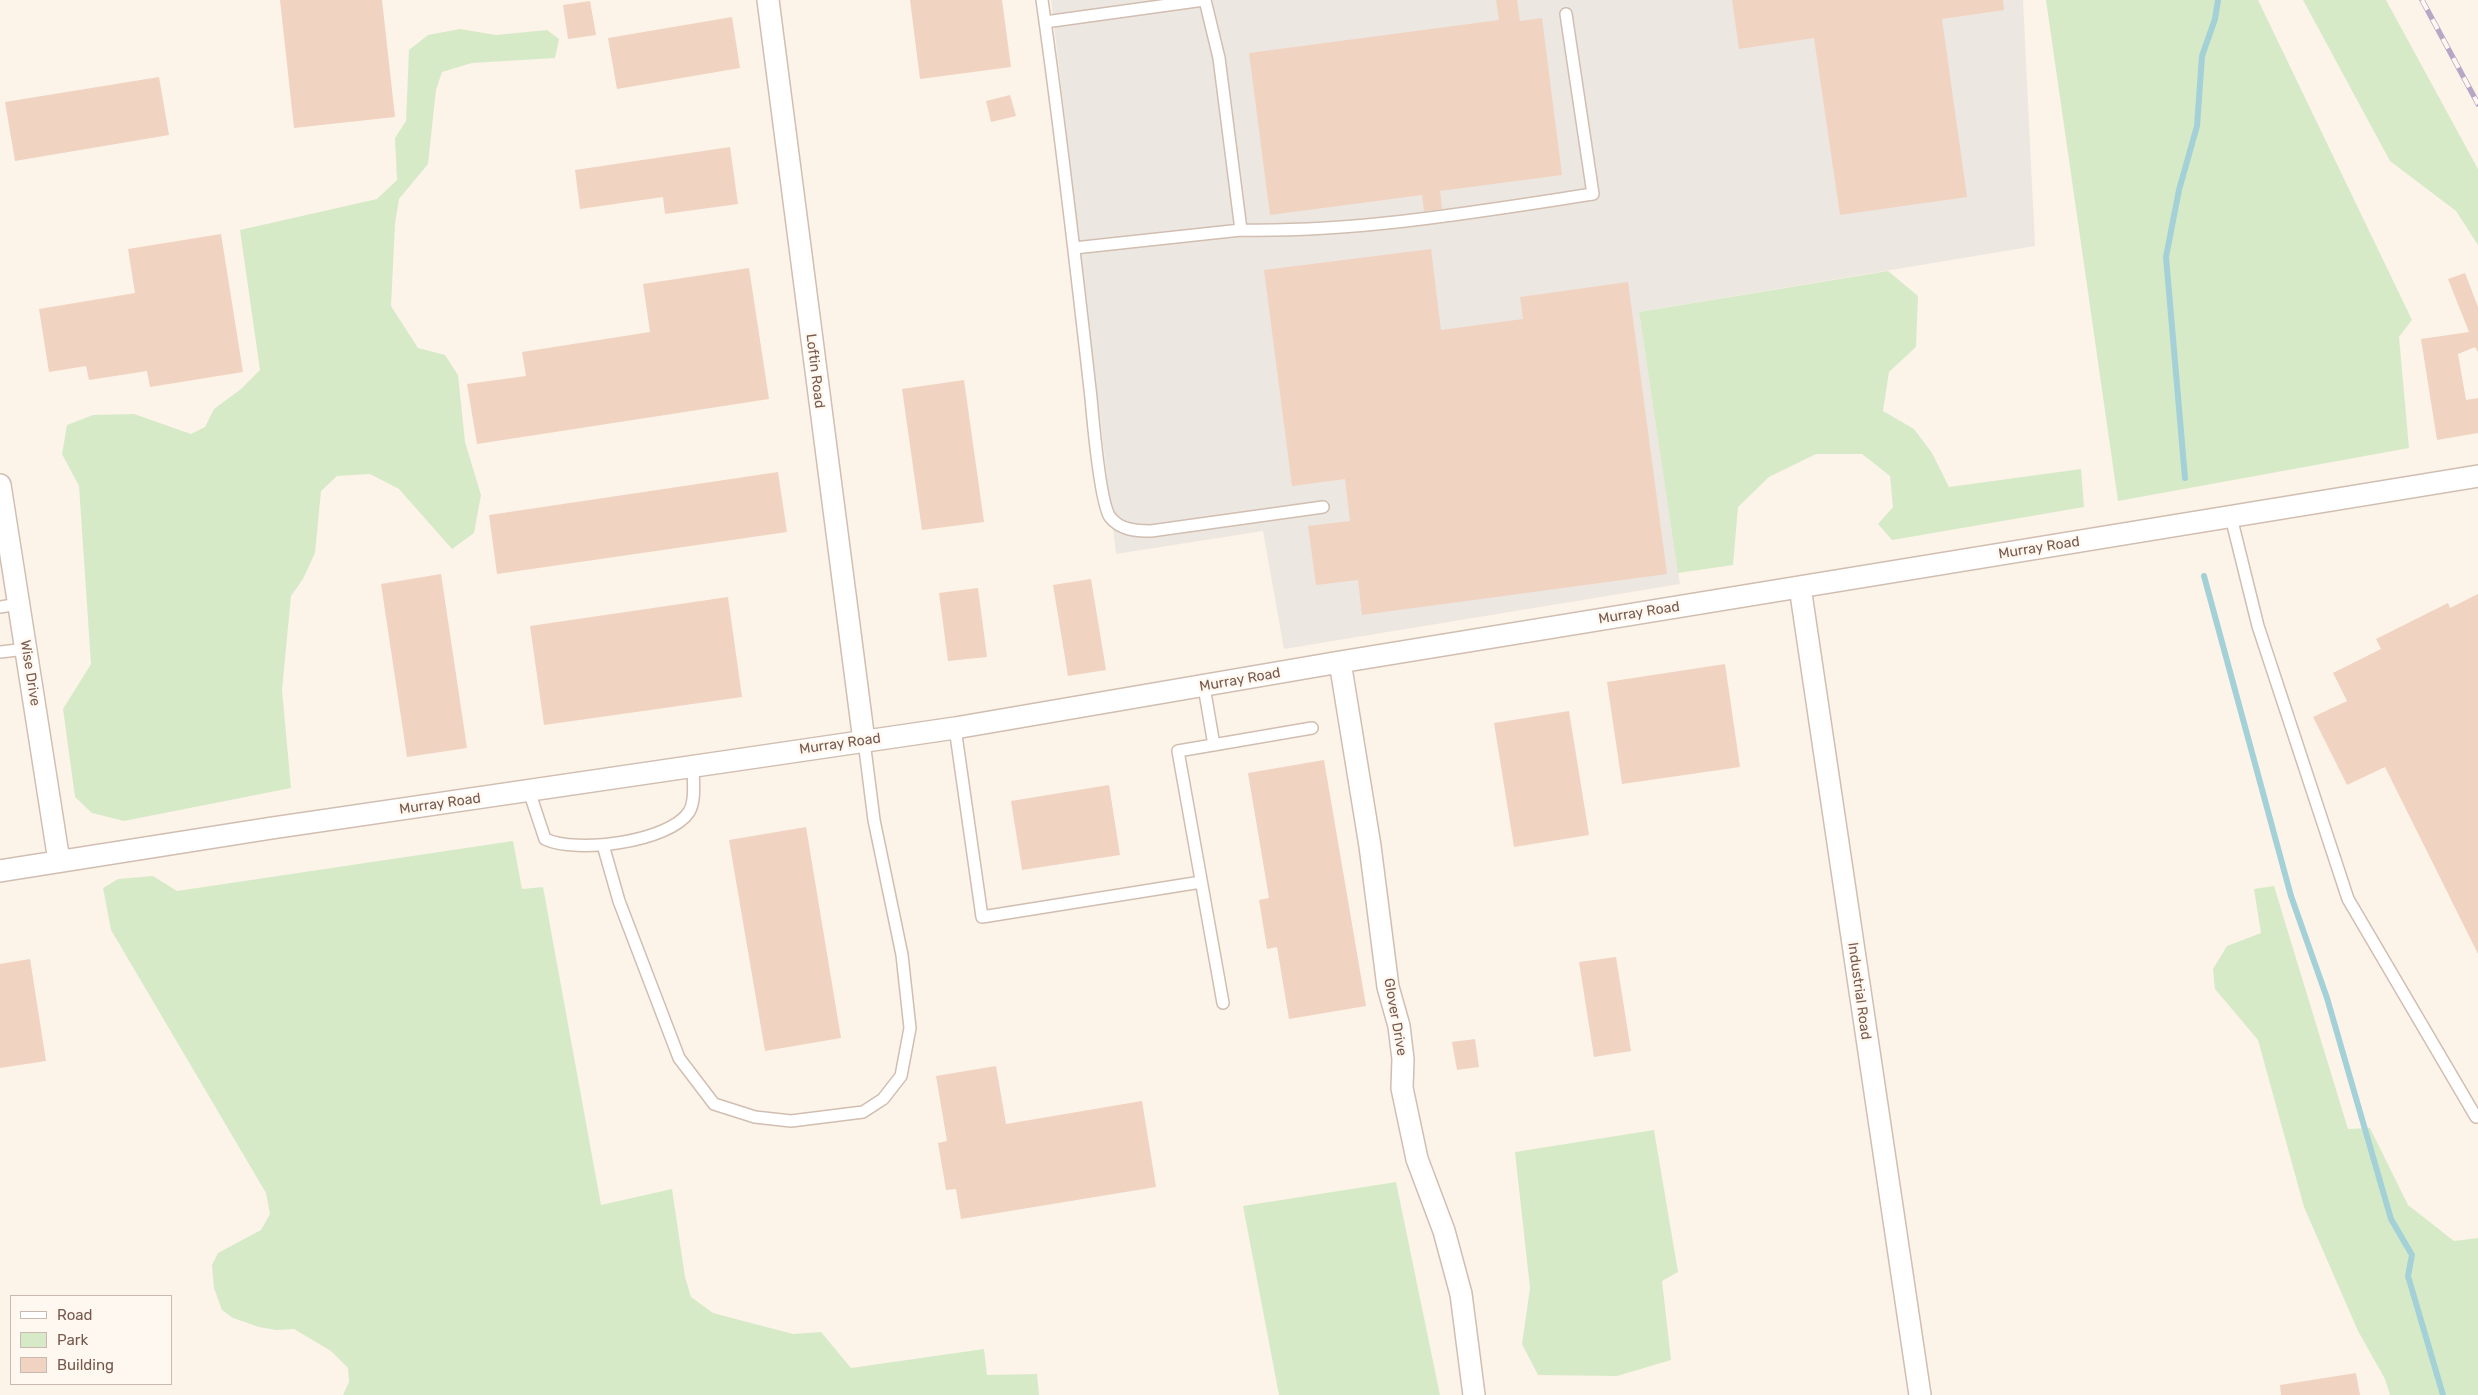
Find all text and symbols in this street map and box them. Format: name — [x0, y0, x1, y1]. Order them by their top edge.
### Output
street label: Loftin Road — [802, 333, 828, 409]
street label: Murray Road — [1997, 533, 2081, 563]
street label: Murray Road — [1597, 598, 1681, 628]
street label: Wise Drive — [16, 639, 44, 707]
street label: Murray Road — [1198, 665, 1282, 695]
street label: Murray Road — [798, 730, 882, 758]
street label: Murray Road — [398, 790, 482, 818]
street label: Industrial Road — [1844, 941, 1874, 1041]
street label: Glover Drive — [1380, 977, 1410, 1057]
legend — [10, 1295, 172, 1385]
text: Road — [57, 1306, 93, 1324]
text: Park — [57, 1331, 88, 1349]
text: Building — [57, 1356, 114, 1374]

